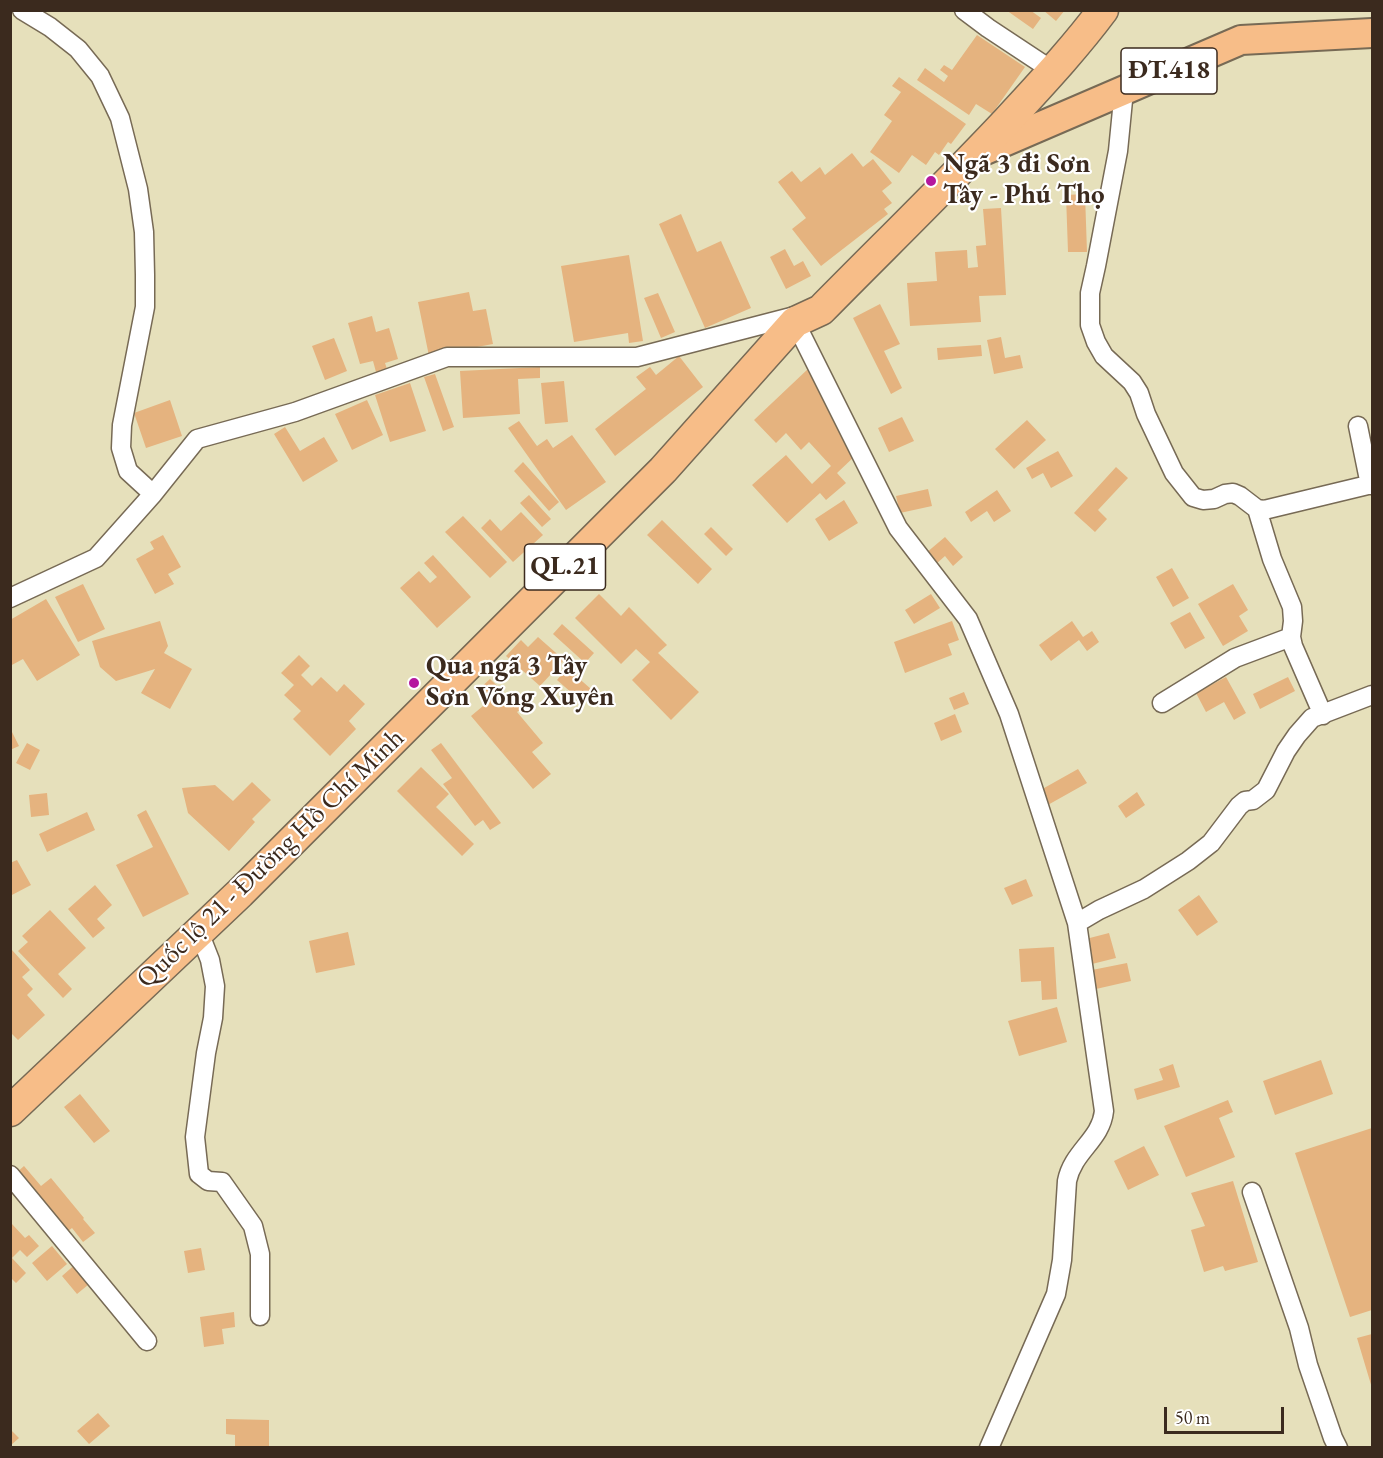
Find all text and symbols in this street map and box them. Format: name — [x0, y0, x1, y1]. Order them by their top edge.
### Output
road number: ĐT.418 — [1121, 48, 1217, 94]
place label: Ngã 3 đi Sơn Tây - Phú Thọ — [943, 149, 1105, 212]
marker: Ngã 3 đi Sơn Tây - Phú Thọ — [924, 174, 938, 188]
road number: QL.21 — [524, 544, 606, 590]
place label: Qua ngã 3 Tây Sơn Võng Xuyên — [426, 651, 614, 714]
marker: Qua ngã 3 Tây Sơn Võng Xuyên — [407, 676, 421, 690]
street label: Quốc lộ 21 - Đường Hồ Chí Minh — [131, 723, 411, 995]
scale bar — [1167, 1395, 1287, 1433]
text: 50 m — [1175, 1406, 1210, 1429]

